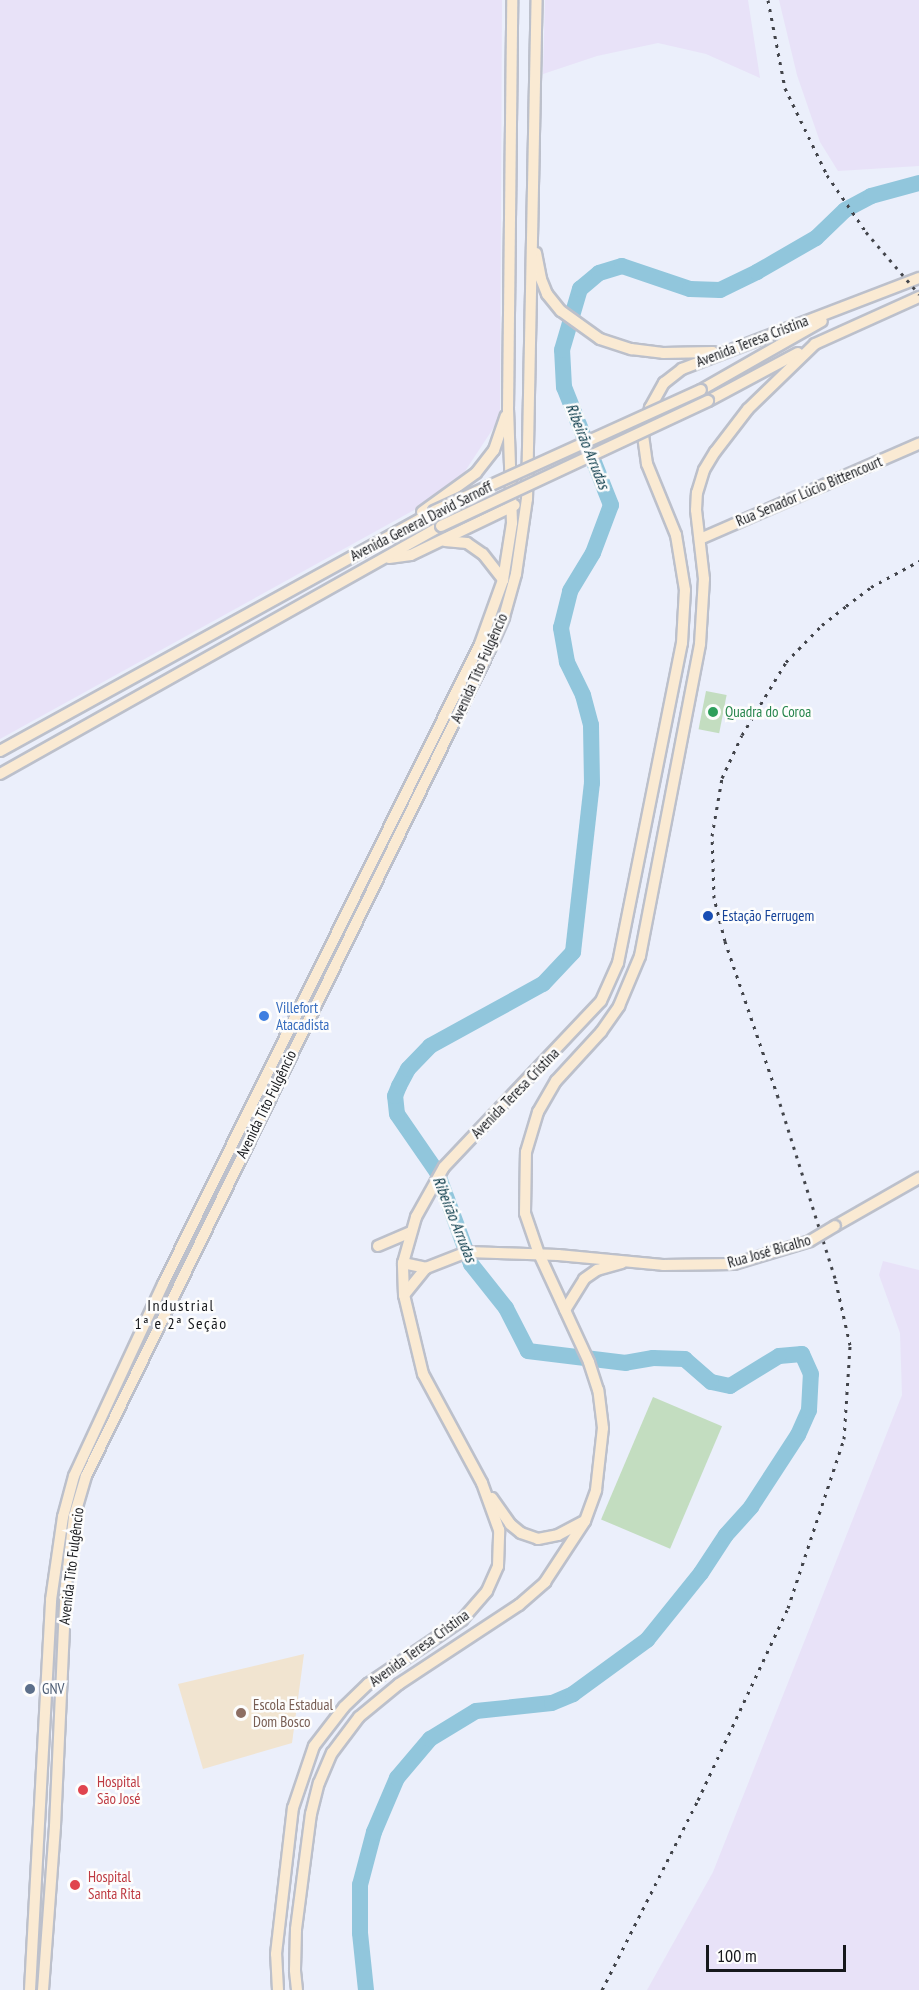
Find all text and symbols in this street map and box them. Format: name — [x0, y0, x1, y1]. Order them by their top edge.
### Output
street label: Avenida Teresa Cristina — [693, 311, 811, 371]
water label: Ribeirão Arrudas — [562, 400, 614, 492]
street label: Rua Senador Lúcio Bittencourt — [733, 452, 885, 530]
street label: Avenida General David Sarnoff — [347, 477, 495, 565]
street label: Avenida Tito Fulgêncio — [447, 610, 511, 726]
place label: Quadra do Coroa — [725, 703, 811, 721]
marker: Quadra do Coroa — [706, 705, 720, 719]
marker: Estação Ferrugem — [699, 907, 717, 925]
place label: Estação Ferrugem — [722, 907, 814, 925]
place label: Villefort Atacadista — [276, 998, 329, 1033]
marker: Villefort Atacadista — [257, 1009, 271, 1023]
street label: Avenida Teresa Cristina — [467, 1044, 563, 1142]
street label: Avenida Tito Fulgêncio — [232, 1047, 300, 1161]
water label: Ribeirão Arrudas — [429, 1173, 481, 1265]
street label: Rua José Bicalho — [725, 1231, 813, 1271]
district label: Industrial 1ª e 2ª Seção — [144, 1295, 218, 1333]
street label: Avenida Tito Fulgêncio — [55, 1506, 87, 1626]
street label: Avenida Teresa Cristina — [366, 1606, 472, 1690]
place label: GNV — [42, 1680, 64, 1698]
marker: GNV — [23, 1682, 37, 1696]
place label: Escola Estadual Dom Bosco — [253, 1695, 333, 1730]
marker: Escola Estadual Dom Bosco — [234, 1706, 248, 1720]
place label: Hospital São José — [97, 1772, 140, 1807]
marker: Hospital São José — [74, 1781, 92, 1799]
place label: Hospital Santa Rita — [88, 1867, 141, 1902]
marker: Hospital Santa Rita — [66, 1876, 84, 1894]
scale bar — [709, 1933, 848, 1971]
text: 100 m — [717, 1944, 757, 1967]

